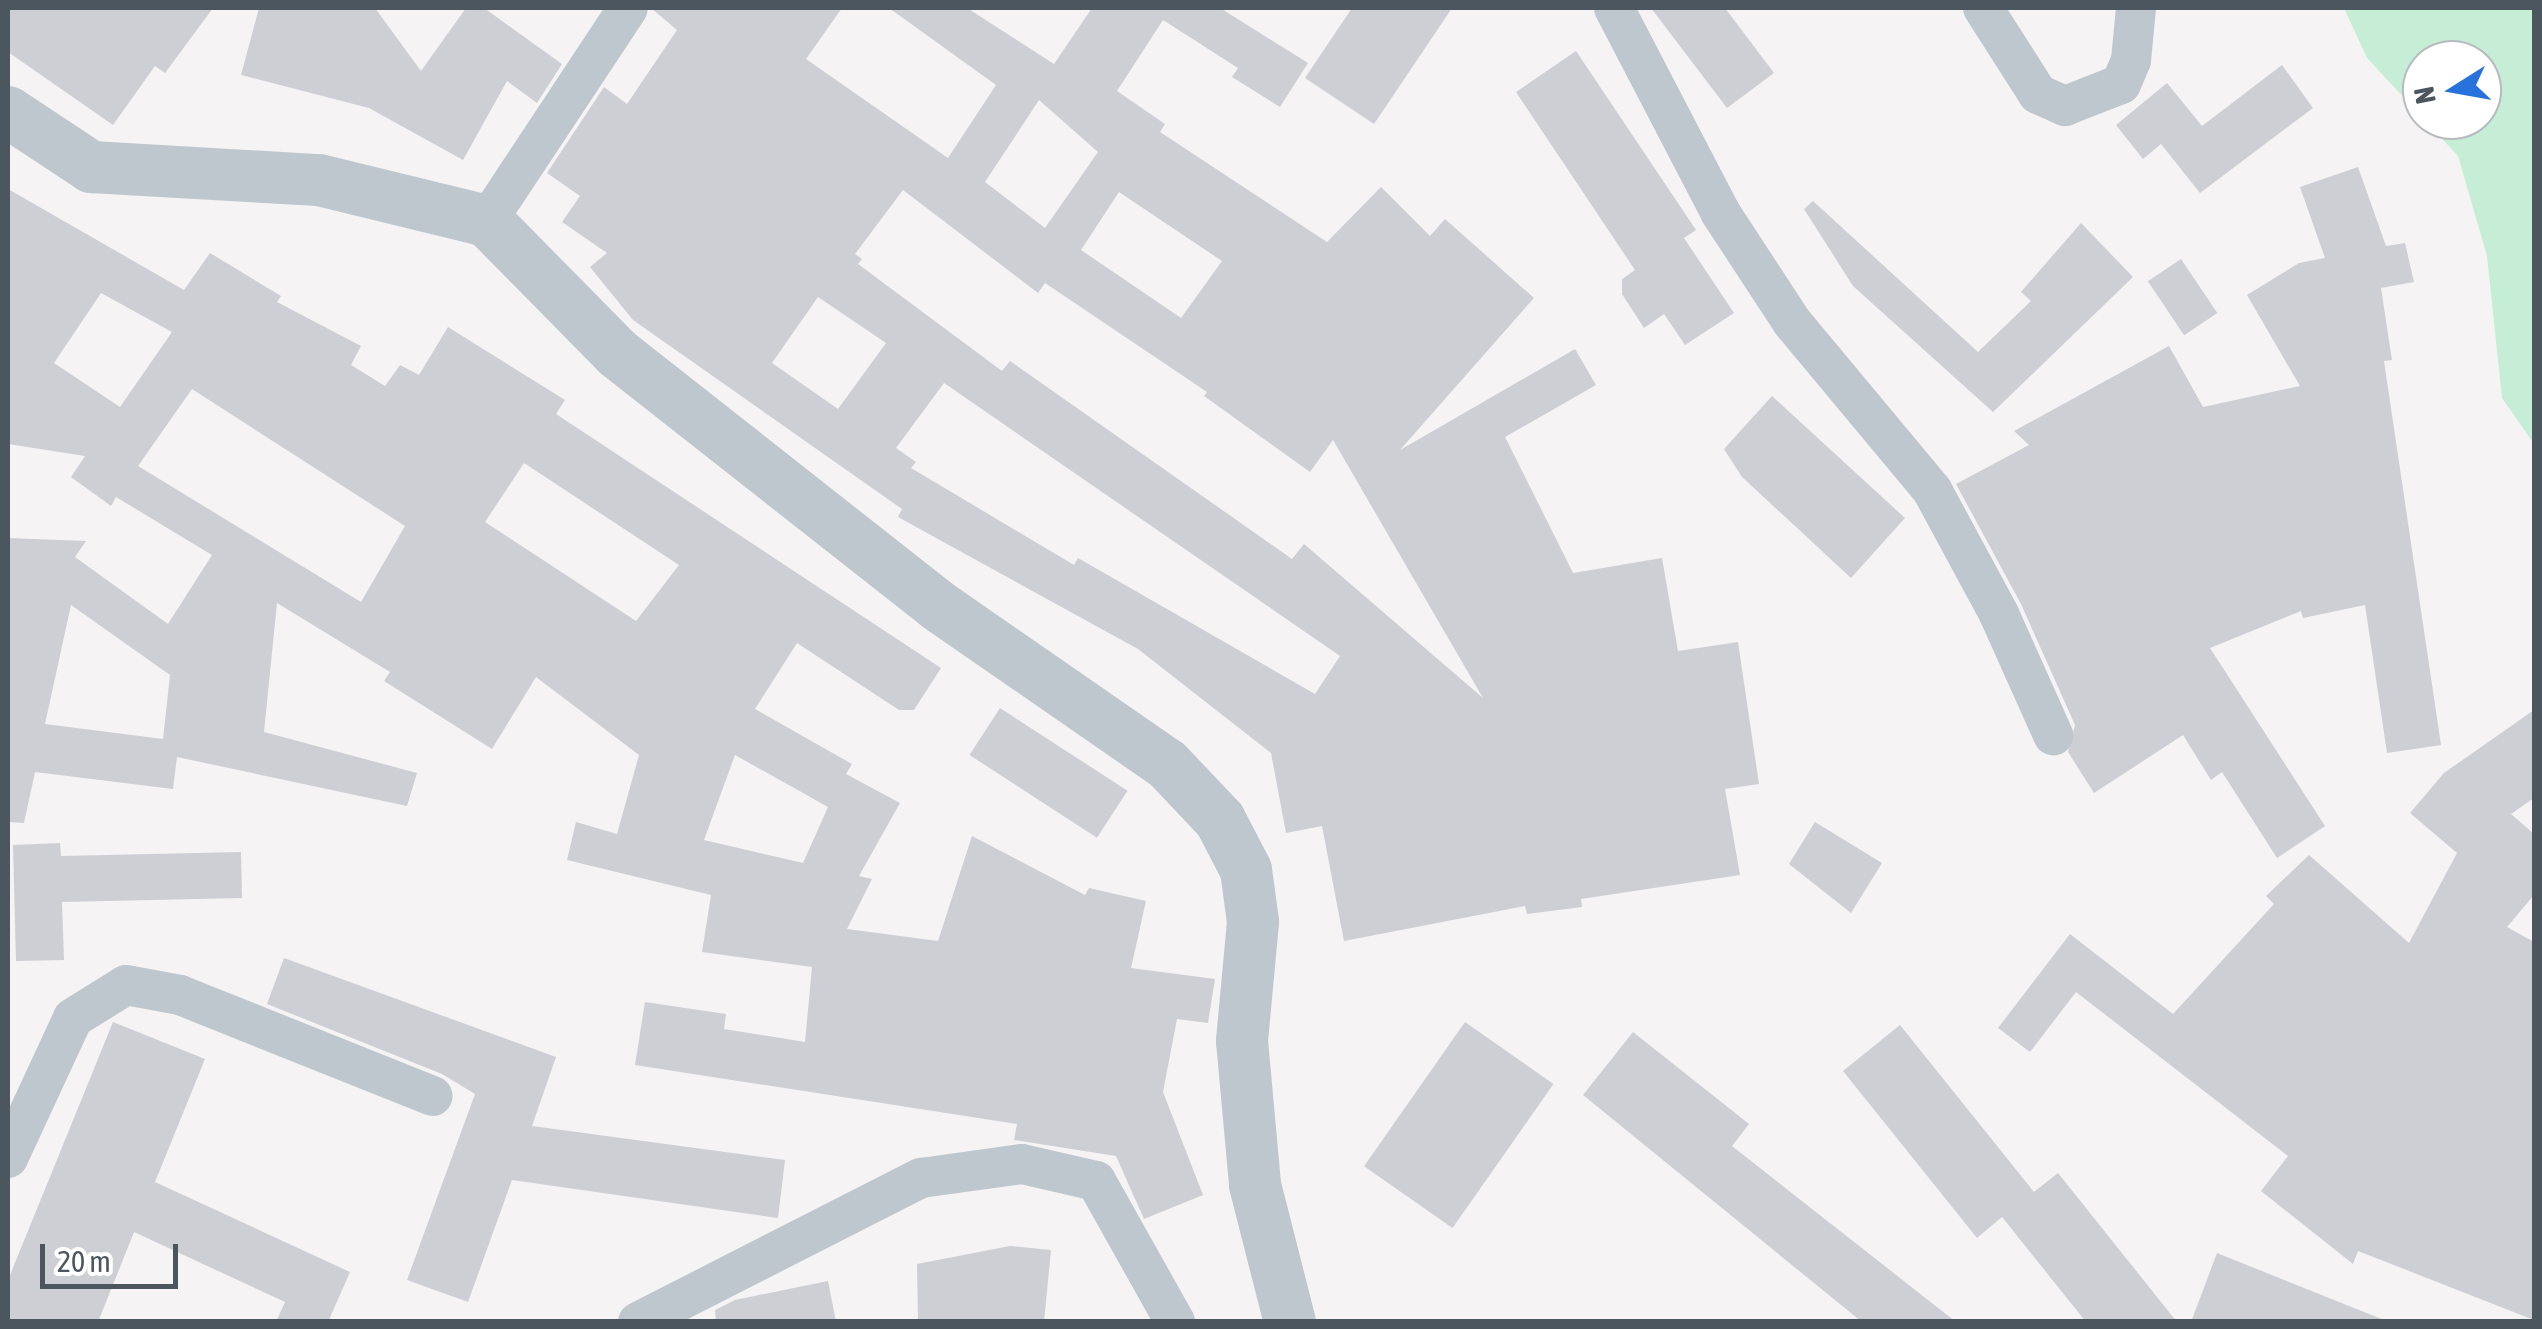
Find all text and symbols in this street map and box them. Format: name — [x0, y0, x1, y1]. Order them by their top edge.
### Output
north arrow — [2402, 40, 2502, 140]
text: N — [2407, 84, 2442, 107]
scale bar — [45, 1224, 182, 1286]
text: 20 m — [57, 1244, 111, 1278]

